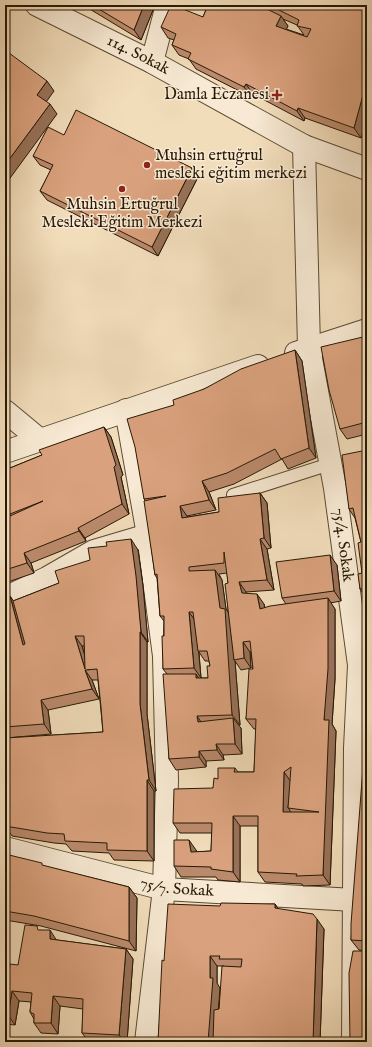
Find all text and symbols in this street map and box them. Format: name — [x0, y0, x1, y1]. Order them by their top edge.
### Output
street label: 114. Sokak — [103, 31, 173, 80]
place label: Damla Eczanesi — [164, 85, 269, 105]
marker: Damla Eczanesi — [272, 90, 282, 100]
place label: Muhsin ertuğrul mesleki eğitim merkezi — [155, 146, 307, 184]
marker: Muhsin ertuğrul mesleki eğitim merkezi — [142, 160, 152, 170]
marker: Muhsin Ertuğrul Mesleki Eğitim Merkezi — [117, 184, 127, 194]
place label: Muhsin Ertuğrul Mesleki Eğitim Merkezi — [41, 195, 203, 233]
street label: 75/4. Sokak — [328, 507, 358, 584]
street label: 75/7. Sokak — [138, 873, 215, 902]

